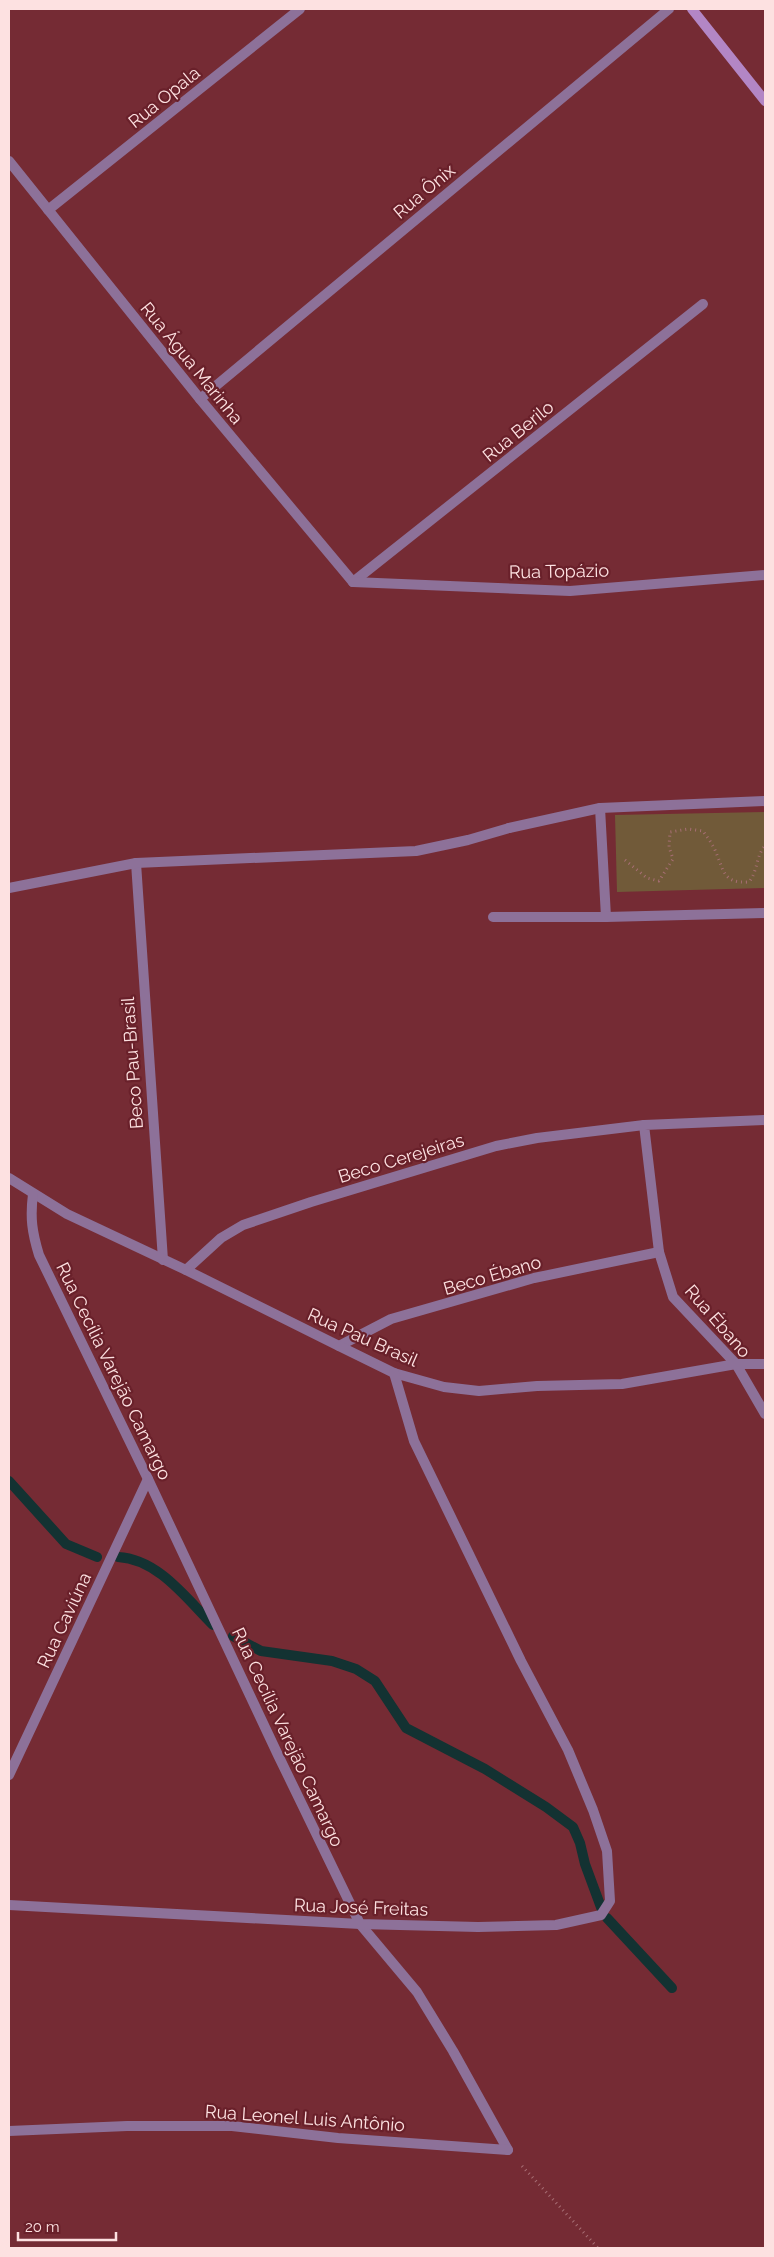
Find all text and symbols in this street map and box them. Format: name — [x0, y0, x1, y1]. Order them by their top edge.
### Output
street label: Rua Opala — [124, 62, 204, 132]
street label: Rua Ônix — [388, 159, 459, 223]
street label: Rua Água Marinha — [136, 297, 248, 428]
street label: Rua Berilo — [478, 396, 558, 466]
street label: Rua Topázio — [509, 560, 610, 582]
street label: Beco Pau-Brasil — [117, 996, 147, 1130]
street label: Beco Cerejeiras — [336, 1129, 467, 1187]
street label: Beco Ébano — [440, 1250, 544, 1299]
street label: Rua Cecília Varejão Camargo — [52, 1259, 176, 1483]
street label: Rua Ébano — [681, 1280, 756, 1362]
street label: Rua Pau Brasil — [305, 1303, 421, 1371]
street label: Rua Caviúna — [33, 1569, 95, 1671]
street label: Rua Cecília Varejão Camargo — [228, 1624, 348, 1850]
street label: Rua José Freitas — [294, 1894, 429, 1920]
street label: Rua Leonel Luis Antônio — [204, 2101, 406, 2135]
scale bar — [18, 2210, 115, 2242]
text: 20 m — [25, 2218, 60, 2236]

